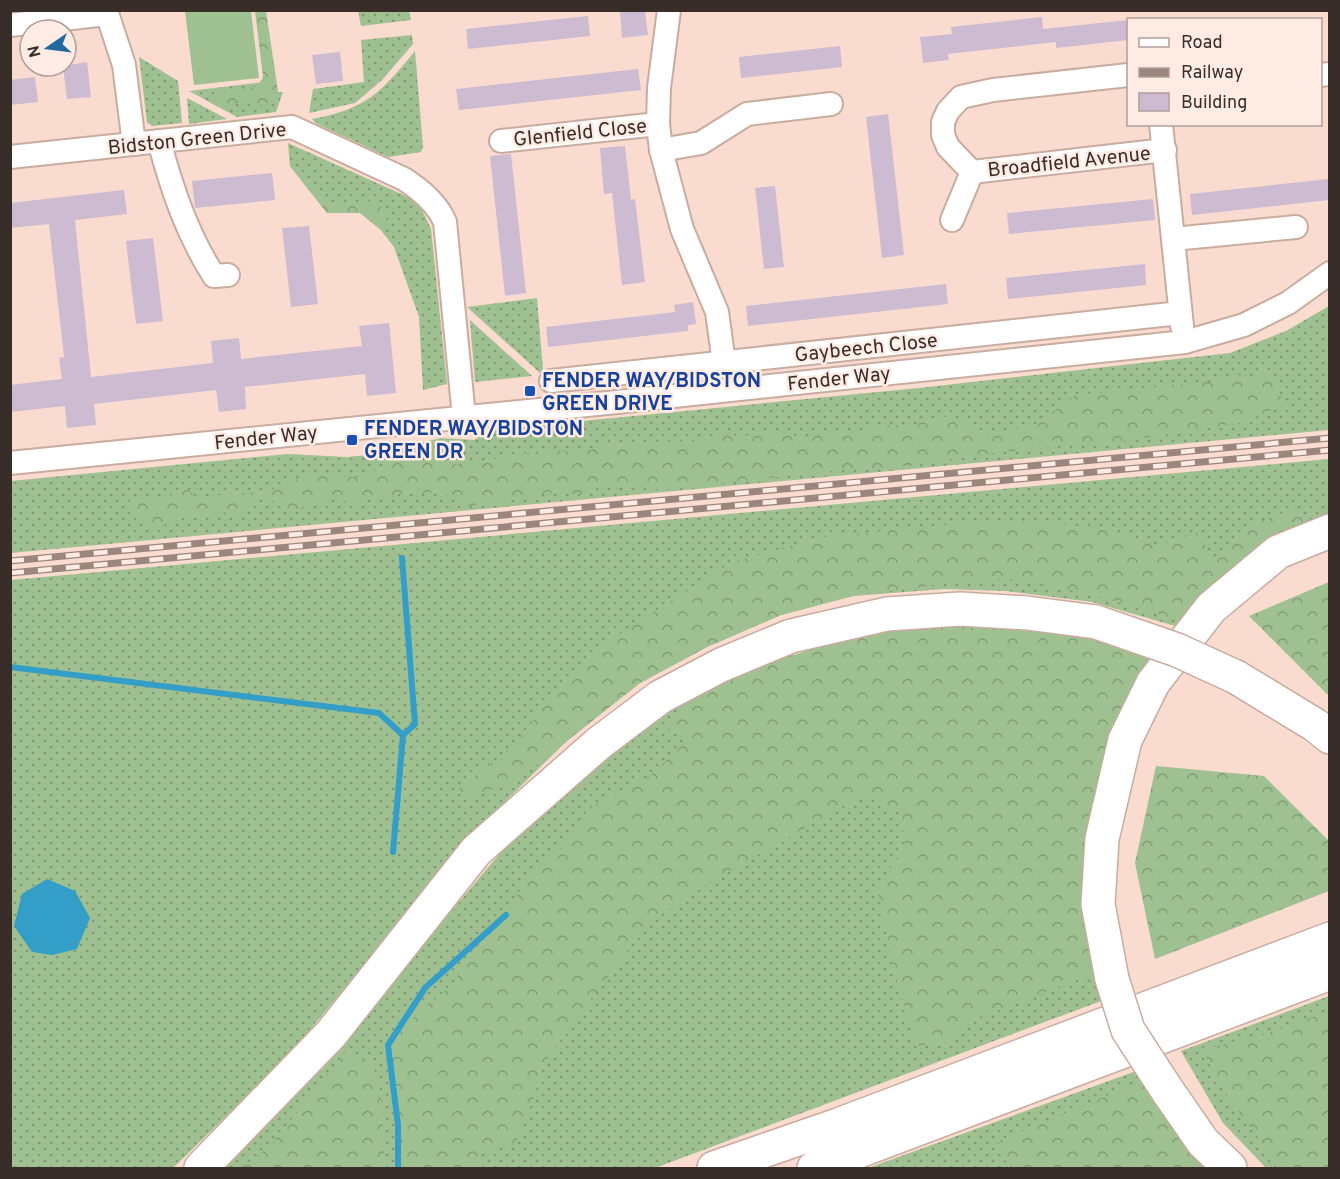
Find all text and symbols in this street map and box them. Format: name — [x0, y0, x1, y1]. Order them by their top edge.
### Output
north arrow — [18, 18, 78, 78]
legend — [1127, 18, 1322, 126]
text: Road — [1181, 32, 1223, 55]
text: N — [24, 43, 46, 59]
text: Railway — [1181, 62, 1243, 85]
text: Building — [1181, 92, 1247, 115]
street label: Glenfield Close — [512, 114, 648, 154]
street label: Bidston Green Drive — [107, 118, 288, 162]
street label: Broadfield Avenue — [986, 142, 1152, 184]
street label: Gaybeech Close — [793, 329, 939, 369]
street label: Fender Way — [786, 362, 892, 398]
place label: FENDER WAY/BIDSTON GREEN DRIVE — [542, 369, 761, 418]
marker: FENDER WAY/BIDSTON GREEN DRIVE — [523, 384, 537, 398]
place label: FENDER WAY/BIDSTON GREEN DR — [364, 417, 583, 466]
street label: Fender Way — [213, 421, 319, 457]
marker: FENDER WAY/BIDSTON GREEN DR — [345, 433, 359, 447]

